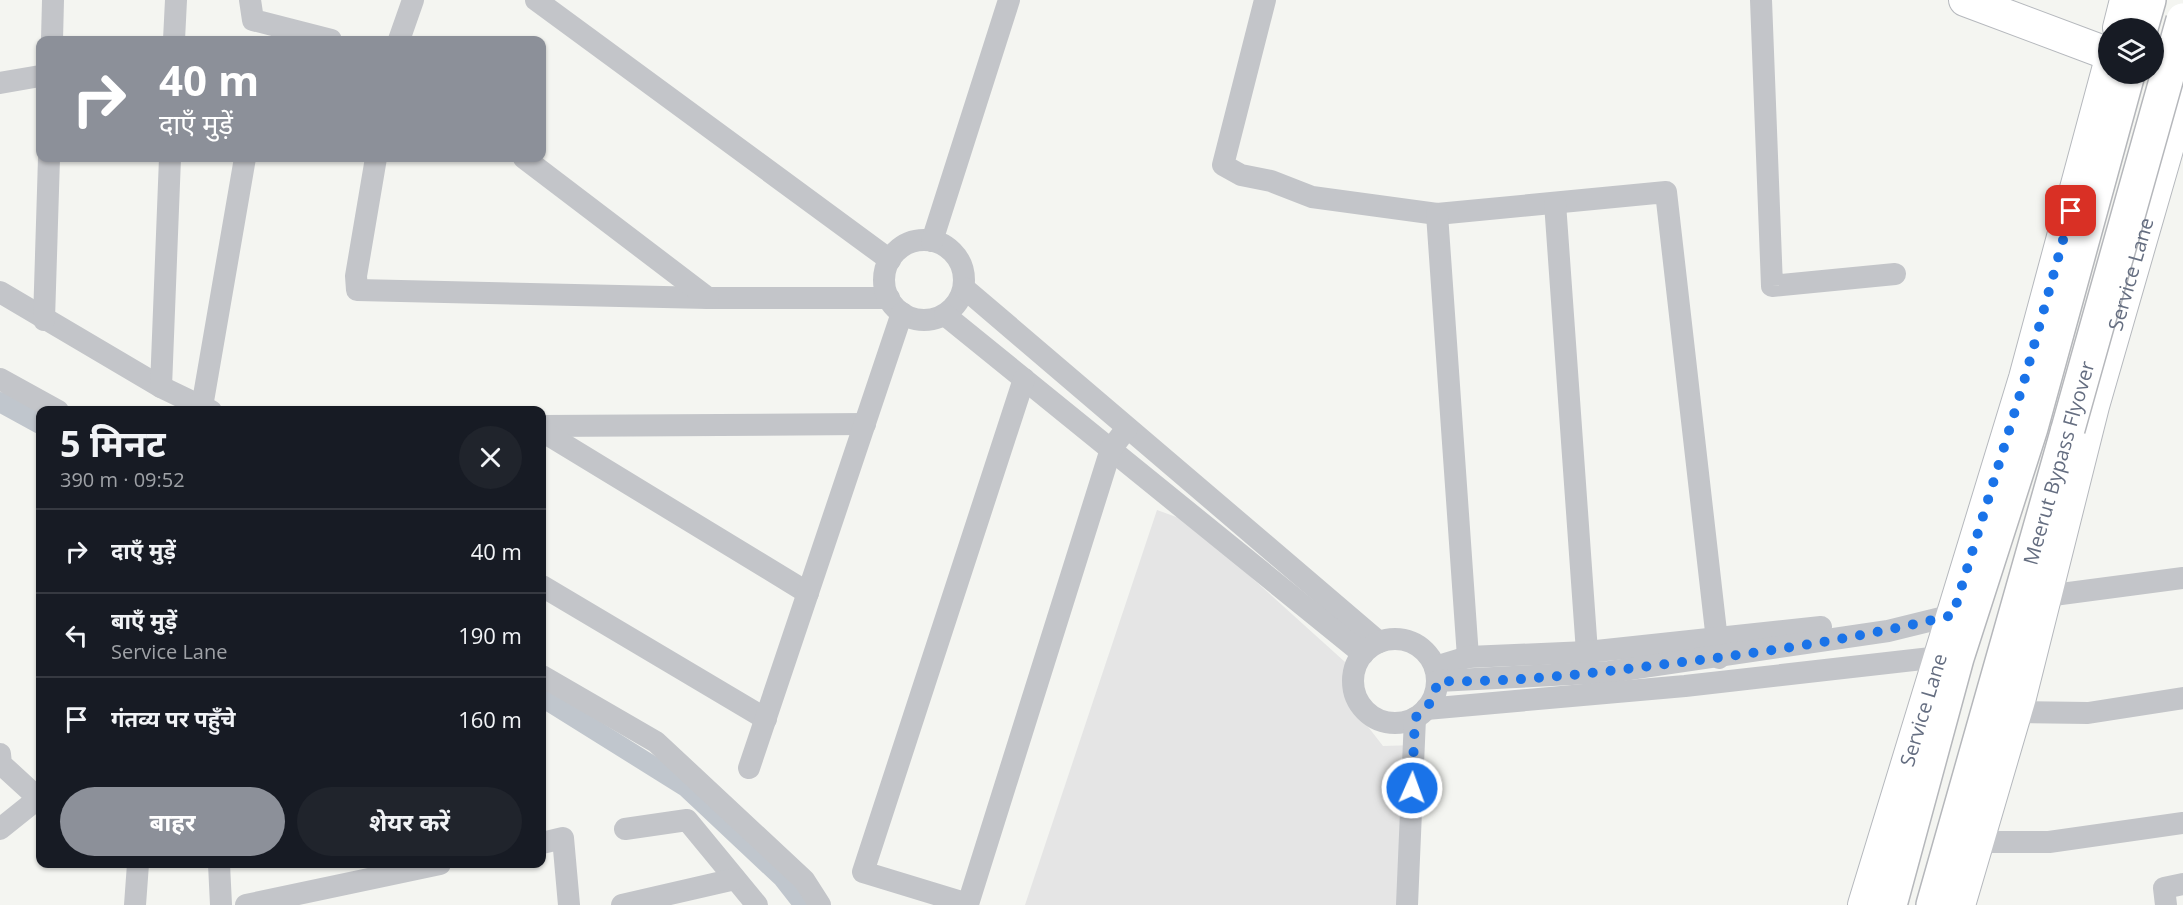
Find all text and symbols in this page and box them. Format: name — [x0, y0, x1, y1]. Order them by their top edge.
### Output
map controls — [2098, 18, 2164, 84]
button: layers — [2098, 18, 2164, 84]
text: 40 m — [159, 51, 259, 108]
icon: right — [60, 60, 138, 138]
text: दाएँ मुड़ें — [159, 105, 233, 142]
pin — [2045, 185, 2096, 236]
icon: arrive — [2054, 194, 2087, 227]
street label: Service Lane — [2101, 214, 2160, 334]
street label: Meerut Bypass Flyover — [2017, 358, 2101, 568]
text: 5 मिनट — [60, 419, 166, 468]
button: close — [459, 426, 522, 489]
text: 390 m · 09:52 — [60, 466, 185, 493]
icon: right — [60, 535, 93, 568]
text: दाएँ मुड़ें — [111, 535, 176, 565]
text: 40 m — [471, 536, 522, 566]
text: बाएँ मुड़ें — [111, 605, 177, 635]
icon: left — [60, 619, 93, 652]
text: 190 m — [458, 620, 522, 650]
text: Service Lane — [111, 638, 227, 665]
street label: Service Lane — [1893, 650, 1953, 769]
icon: arrive — [60, 703, 93, 736]
text: गंतव्य पर पहुँचे — [111, 703, 236, 733]
text: 160 m — [458, 704, 522, 734]
position arrow — [1380, 756, 1444, 820]
button: बाहर — [60, 787, 285, 856]
button: शेयर करें — [297, 787, 522, 856]

